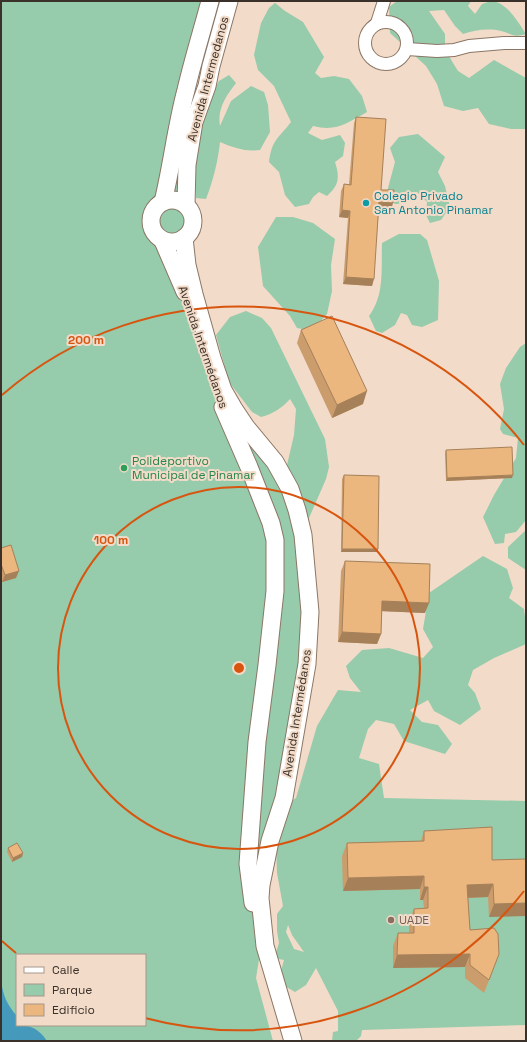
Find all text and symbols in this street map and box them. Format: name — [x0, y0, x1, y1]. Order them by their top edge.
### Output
street label: Avenida Intermedanos — [184, 15, 232, 143]
place label: Colegio Privado San Antonio Pinamar — [374, 188, 493, 218]
marker: Colegio Privado San Antonio Pinamar — [361, 198, 371, 208]
street label: Avenida Intermédanos — [174, 283, 232, 411]
text: 200 m — [68, 332, 104, 348]
place label: Polideportivo Municipal de Pinamar — [132, 453, 255, 483]
marker: Polideportivo Municipal de Pinamar — [119, 463, 129, 473]
text: 100 m — [94, 532, 128, 548]
street label: Avenida Intermédanos — [279, 648, 315, 778]
centre of rings — [232, 661, 246, 675]
place label: UADE — [399, 912, 429, 928]
marker: UADE — [386, 915, 396, 925]
legend — [16, 954, 146, 1026]
text: Calle — [52, 962, 80, 978]
text: Parque — [52, 982, 92, 998]
text: Edificio — [52, 1002, 95, 1018]

